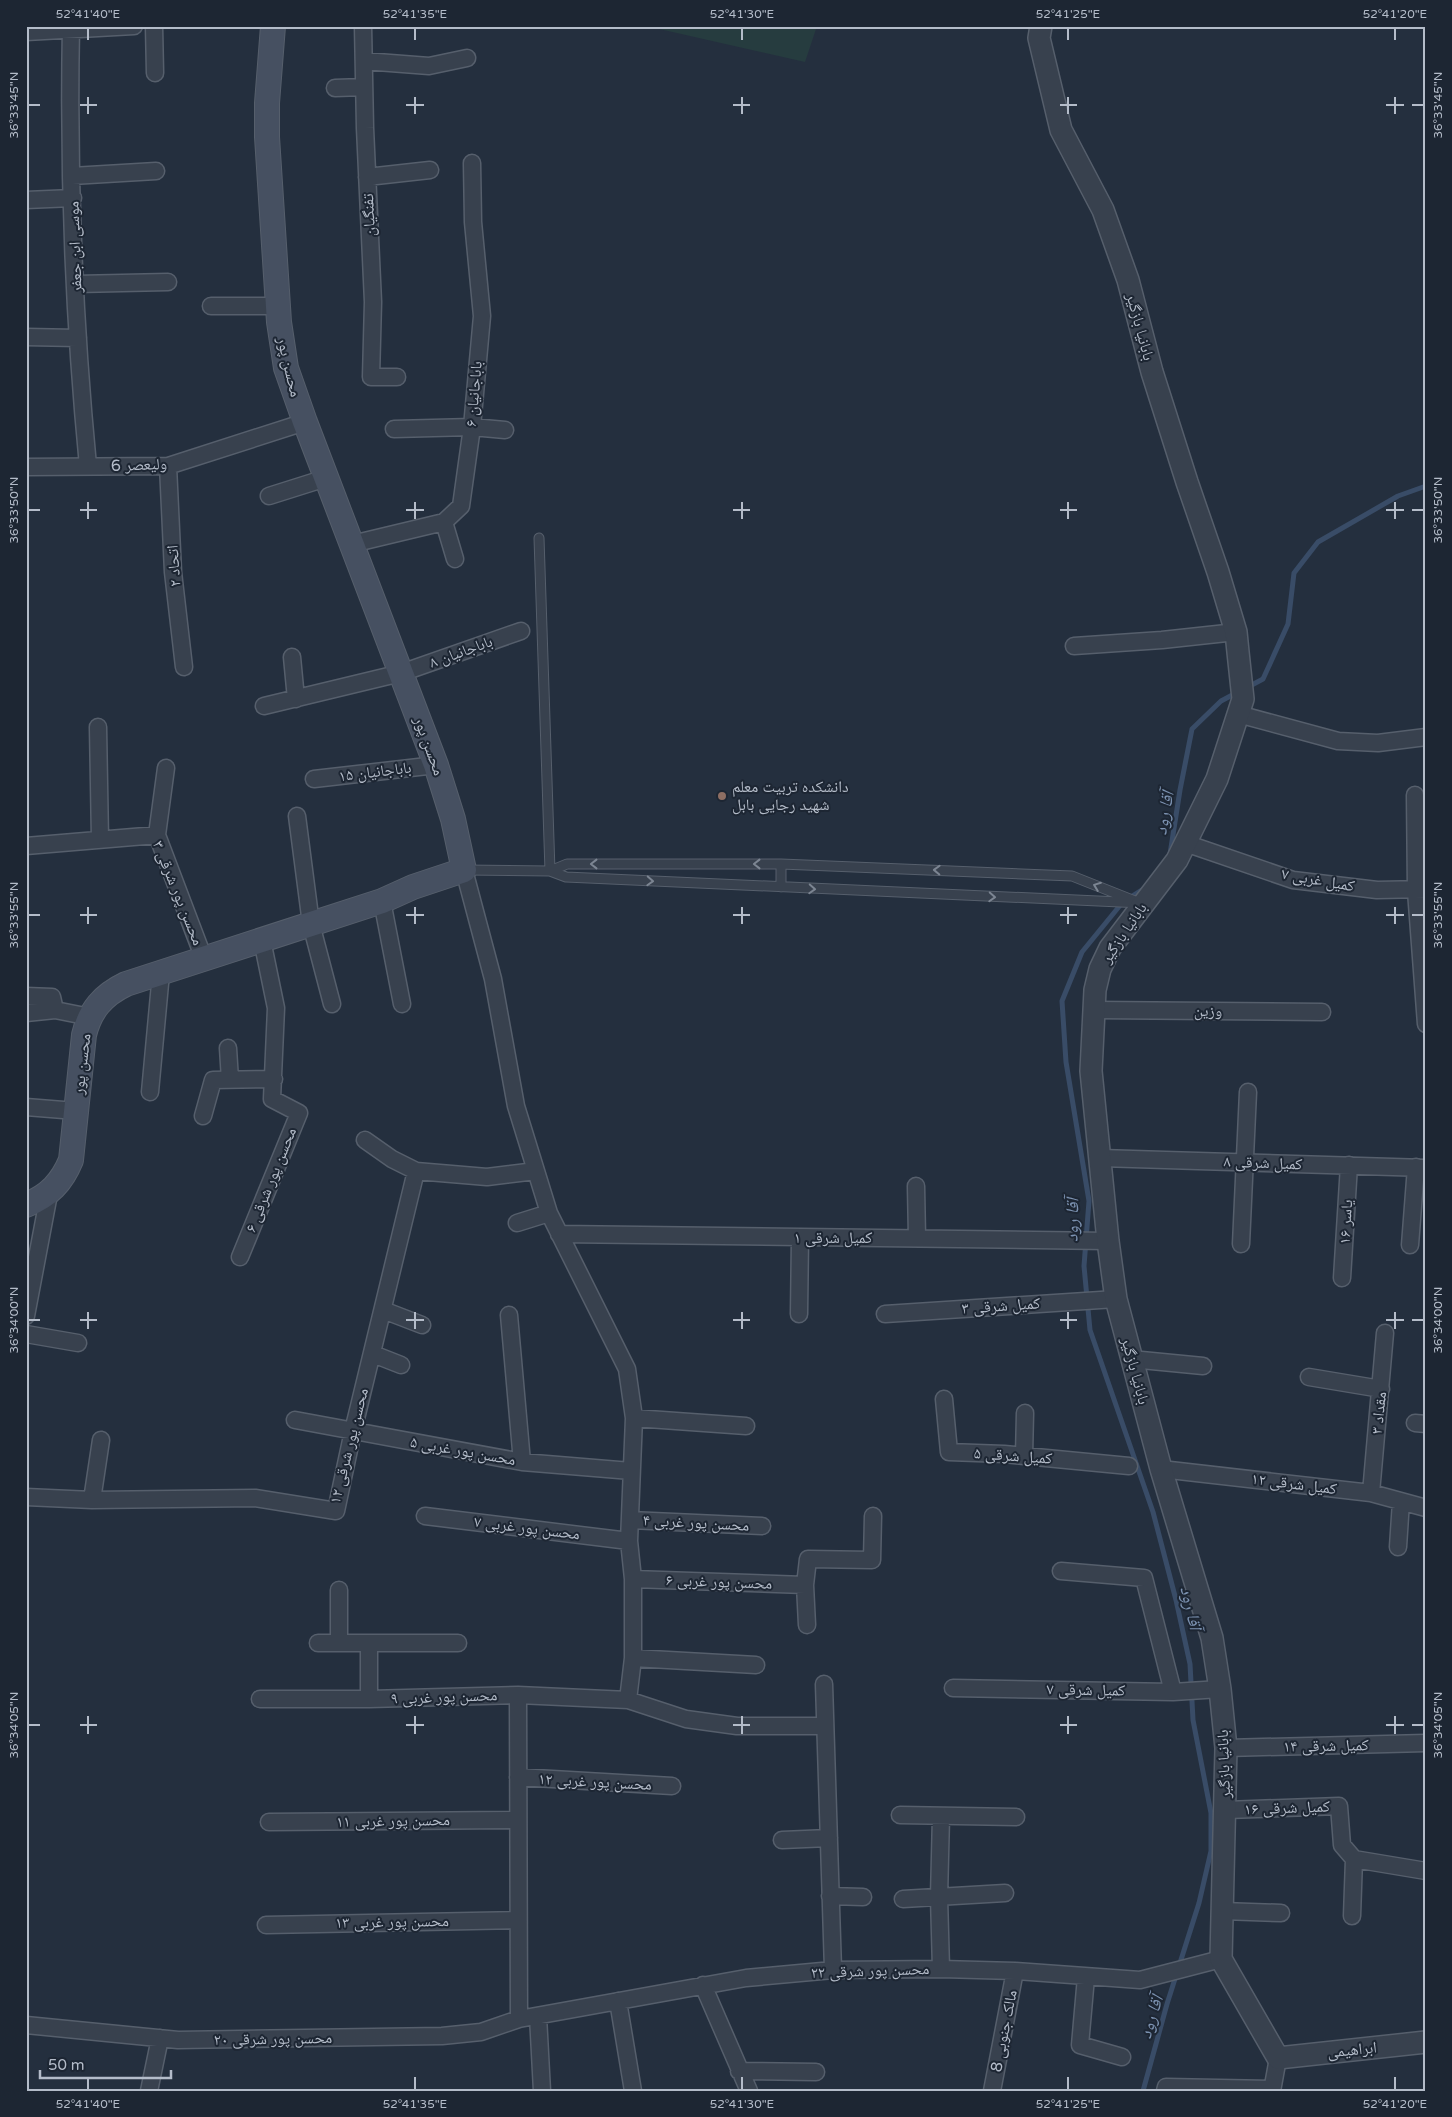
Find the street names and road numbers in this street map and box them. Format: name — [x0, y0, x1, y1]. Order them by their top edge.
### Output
street label: تفنگیان — [358, 193, 380, 237]
street label: موسی ابن جعفر — [63, 201, 87, 294]
street label: بابانیا بازگیر — [1121, 290, 1159, 363]
street label: محسن پور — [272, 334, 306, 399]
street label: باباجانیان ۶ — [461, 360, 487, 428]
street label: ولیعصر 6 — [110, 454, 168, 476]
street label: اتحاد ۲ — [163, 544, 185, 588]
street label: باباجانیان ۸ — [427, 631, 495, 673]
street label: محسن پور — [409, 713, 449, 778]
street label: باباجانیان ۱۵ — [337, 758, 413, 786]
street label: محسن پور شرقی ۳ — [148, 838, 208, 948]
street label: کمیل غربی ۷ — [1280, 864, 1356, 896]
street label: بابانیا بازگیر — [1096, 899, 1152, 968]
street label: وزین — [1194, 1001, 1222, 1021]
street label: محسن پور — [68, 1032, 96, 1097]
street label: محسن پور شرقی ۶ — [241, 1125, 301, 1235]
street label: کمیل شرقی ۸ — [1223, 1152, 1303, 1174]
street label: یاسر ۱۶ — [1335, 1199, 1357, 1245]
street label: کمیل شرقی ۱ — [794, 1228, 873, 1248]
street label: کمیل شرقی ۳ — [961, 1293, 1041, 1319]
street label: بابانیا بازگیر — [1116, 1334, 1154, 1407]
street label: محسن پور شرقی ۱۲ — [325, 1386, 373, 1506]
street label: مقداد ۳ — [1367, 1391, 1391, 1435]
street label: محسن پور غربی ۵ — [409, 1432, 517, 1470]
street label: کمیل شرقی ۵ — [973, 1443, 1053, 1469]
street label: کمیل شرقی ۱۲ — [1250, 1469, 1338, 1499]
street label: محسن پور غربی ۴ — [642, 1510, 750, 1536]
street label: محسن پور غربی ۷ — [473, 1512, 581, 1544]
street label: محسن پور غربی ۶ — [665, 1570, 773, 1594]
street label: کمیل شرقی ۷ — [1046, 1679, 1126, 1701]
street label: محسن پور غربی ۹ — [390, 1685, 498, 1709]
street label: بابانیا بازگیر — [1213, 1729, 1235, 1800]
street label: کمیل شرقی ۱۴ — [1283, 1735, 1369, 1757]
street label: محسن پور غربی ۱۲ — [538, 1769, 652, 1795]
street label: کمیل شرقی ۱۶ — [1244, 1796, 1331, 1819]
street label: محسن پور غربی ۱۱ — [336, 1810, 450, 1832]
street label: محسن پور غربی ۱۳ — [335, 1911, 449, 1933]
street label: محسن پور شرقی ۲۲ — [810, 1959, 930, 1983]
street label: مالک جنوبی 8 — [986, 1988, 1022, 2074]
street label: محسن پور شرقی ۲۰ — [214, 2028, 332, 2050]
street label: ابراهیمی — [1326, 2037, 1378, 2063]

